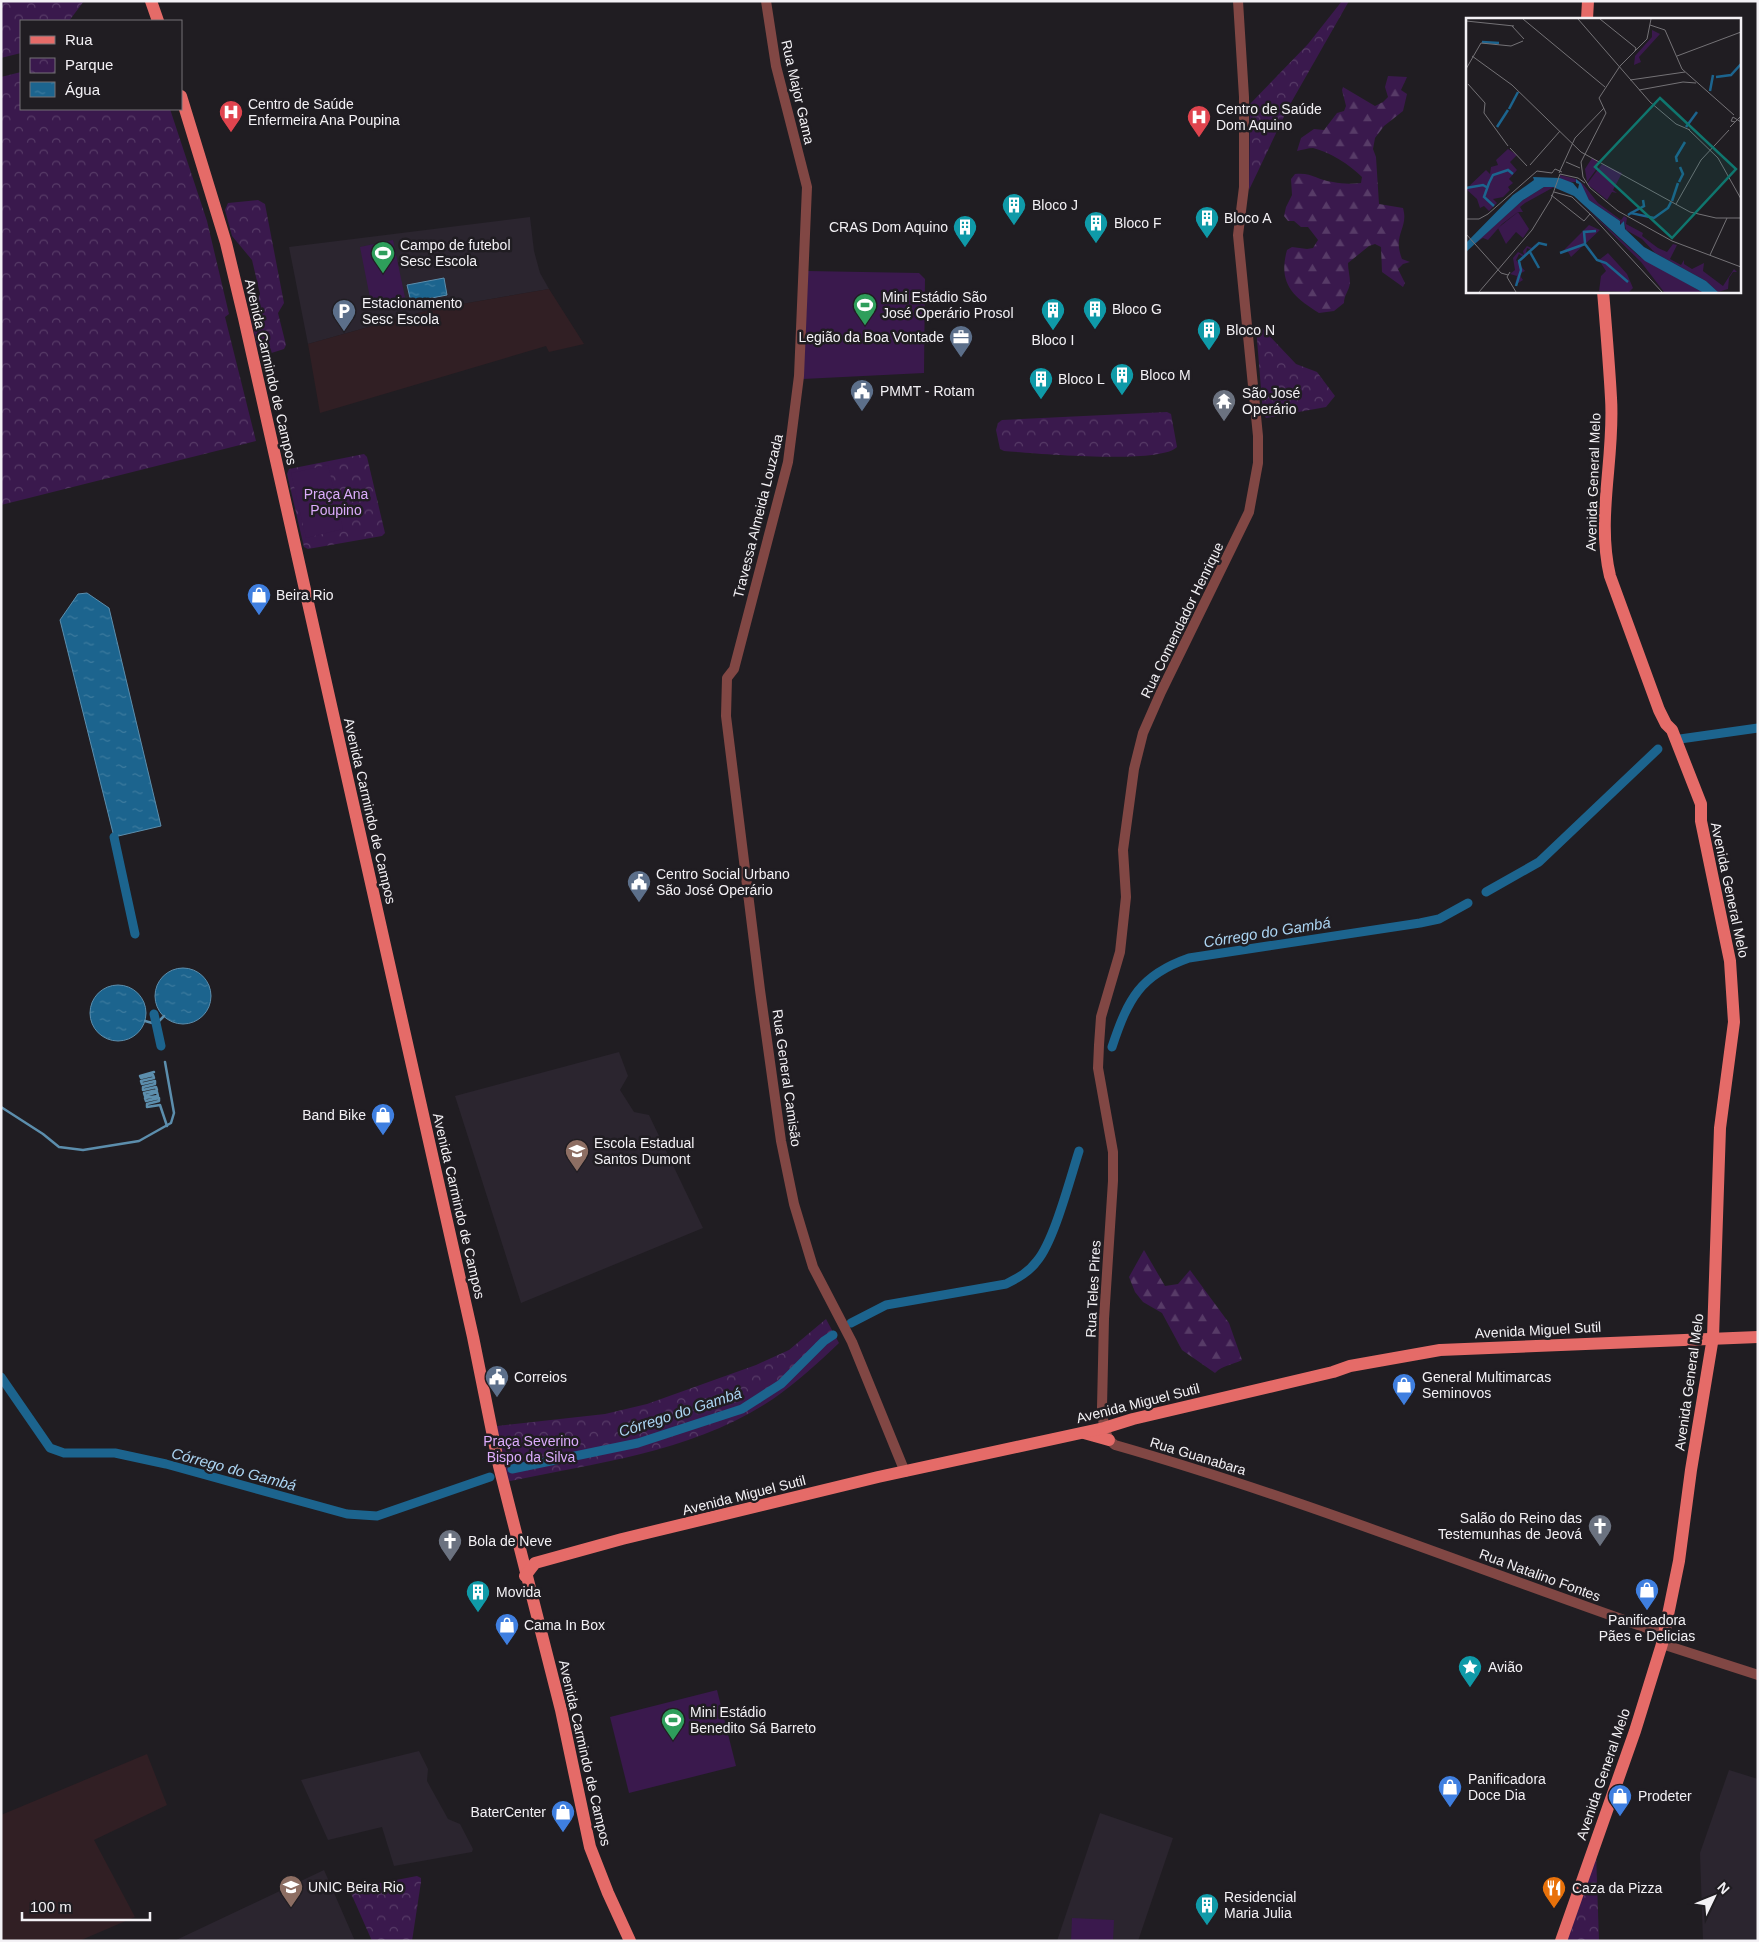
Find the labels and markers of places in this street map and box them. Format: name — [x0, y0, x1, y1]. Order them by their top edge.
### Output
place label: Centro de Saúde Enfermeira Ana Poupina — [248, 96, 400, 128]
hospital icon: Centro de Saúde Enfermeira Ana Poupina — [218, 99, 244, 133]
place label: Centro de Saúde Dom Aquino — [1216, 101, 1322, 133]
hospital icon: Centro de Saúde Dom Aquino — [1186, 104, 1212, 138]
building icon: Bloco J — [1001, 192, 1027, 226]
place label: Bloco J — [1032, 197, 1078, 213]
building icon: Bloco A — [1194, 205, 1220, 239]
building icon: Bloco F — [1083, 210, 1109, 244]
place label: Bloco A — [1224, 210, 1272, 226]
building icon: CRAS Dom Aquino — [952, 214, 978, 248]
place label: Bloco F — [1114, 215, 1161, 231]
place label: CRAS Dom Aquino — [829, 219, 948, 235]
place label: Campo de futebol Sesc Escola — [400, 237, 511, 269]
sports icon: Campo de futebol Sesc Escola — [370, 240, 396, 274]
place label: Mini Estádio São José Operário Prosol — [882, 289, 1014, 321]
sports icon: Mini Estádio São José Operário Prosol — [852, 292, 878, 326]
place label: Estacionamento Sesc Escola — [362, 295, 463, 327]
building icon: Bloco G — [1082, 296, 1108, 330]
building icon: Bloco I — [1040, 297, 1066, 331]
parking icon: Estacionamento Sesc Escola — [331, 298, 357, 332]
place label: Bloco G — [1112, 301, 1162, 317]
building icon: Bloco N — [1196, 317, 1222, 351]
place label: Bloco N — [1226, 322, 1275, 338]
office icon: Legião da Boa Vontade — [948, 324, 974, 358]
place label: Legião da Boa Vontade — [798, 329, 944, 345]
place label: Bloco I — [1032, 332, 1074, 348]
building icon: Bloco M — [1109, 362, 1135, 396]
building icon: Bloco L — [1028, 366, 1054, 400]
place label: Bloco M — [1140, 367, 1191, 383]
place label: Bloco L — [1058, 371, 1105, 387]
public building icon: PMMT - Rotam — [849, 378, 875, 412]
place label: PMMT - Rotam — [880, 383, 975, 399]
place label: São José Operário — [1242, 385, 1301, 417]
temple icon: São José Operário — [1211, 388, 1237, 422]
shop icon: Beira Rio — [246, 582, 272, 616]
place label: Beira Rio — [276, 587, 334, 603]
place label: Centro Social Urbano São José Operário — [656, 866, 790, 898]
public building icon: Centro Social Urbano São José Operário — [626, 869, 652, 903]
shop icon: Band Bike — [370, 1102, 396, 1136]
place label: Band Bike — [302, 1107, 366, 1123]
place label: Escola Estadual Santos Dumont — [594, 1135, 694, 1167]
school or university icon: Escola Estadual Santos Dumont — [564, 1138, 590, 1172]
public building icon: Correios — [484, 1364, 510, 1398]
place label: Correios — [514, 1369, 567, 1385]
place label: General Multimarcas Seminovos — [1422, 1369, 1551, 1401]
shop icon: General Multimarcas Seminovos — [1391, 1372, 1417, 1406]
place label: Salão do Reino das Testemunhas de Jeová — [1438, 1510, 1582, 1542]
church icon: Salão do Reino das Testemunhas de Jeová — [1587, 1513, 1613, 1547]
church icon: Bola de Neve — [437, 1528, 463, 1562]
place label: Bola de Neve — [468, 1533, 552, 1549]
shop icon: Panificadora Pães e Delicias — [1634, 1577, 1660, 1611]
building icon: Movida — [465, 1579, 491, 1613]
place label: Movida — [496, 1584, 541, 1600]
shop icon: Cama In Box — [494, 1612, 520, 1646]
place label: Panificadora Pães e Delicias — [1599, 1612, 1695, 1644]
place label: Cama In Box — [524, 1617, 605, 1633]
place icon: Avião — [1457, 1654, 1483, 1688]
place label: Avião — [1488, 1659, 1523, 1675]
place label: Mini Estádio Benedito Sá Barreto — [690, 1704, 816, 1736]
sports icon: Mini Estádio Benedito Sá Barreto — [660, 1707, 686, 1741]
place label: Panificadora Doce Dia — [1468, 1771, 1546, 1803]
shop icon: Panificadora Doce Dia — [1437, 1774, 1463, 1808]
shop icon: Prodeter — [1607, 1783, 1633, 1817]
place label: Prodeter — [1638, 1788, 1692, 1804]
shop icon: BaterCenter — [550, 1799, 576, 1833]
place label: BaterCenter — [471, 1804, 546, 1820]
school or university icon: UNIC Beira Rio — [278, 1874, 304, 1908]
restaurant icon: Caza da Pizza — [1541, 1875, 1567, 1909]
place label: UNIC Beira Rio — [308, 1879, 404, 1895]
place label: Caza da Pizza — [1572, 1880, 1662, 1896]
place label: Residencial Maria Julia — [1224, 1889, 1296, 1921]
building icon: Residencial Maria Julia — [1194, 1892, 1220, 1926]

